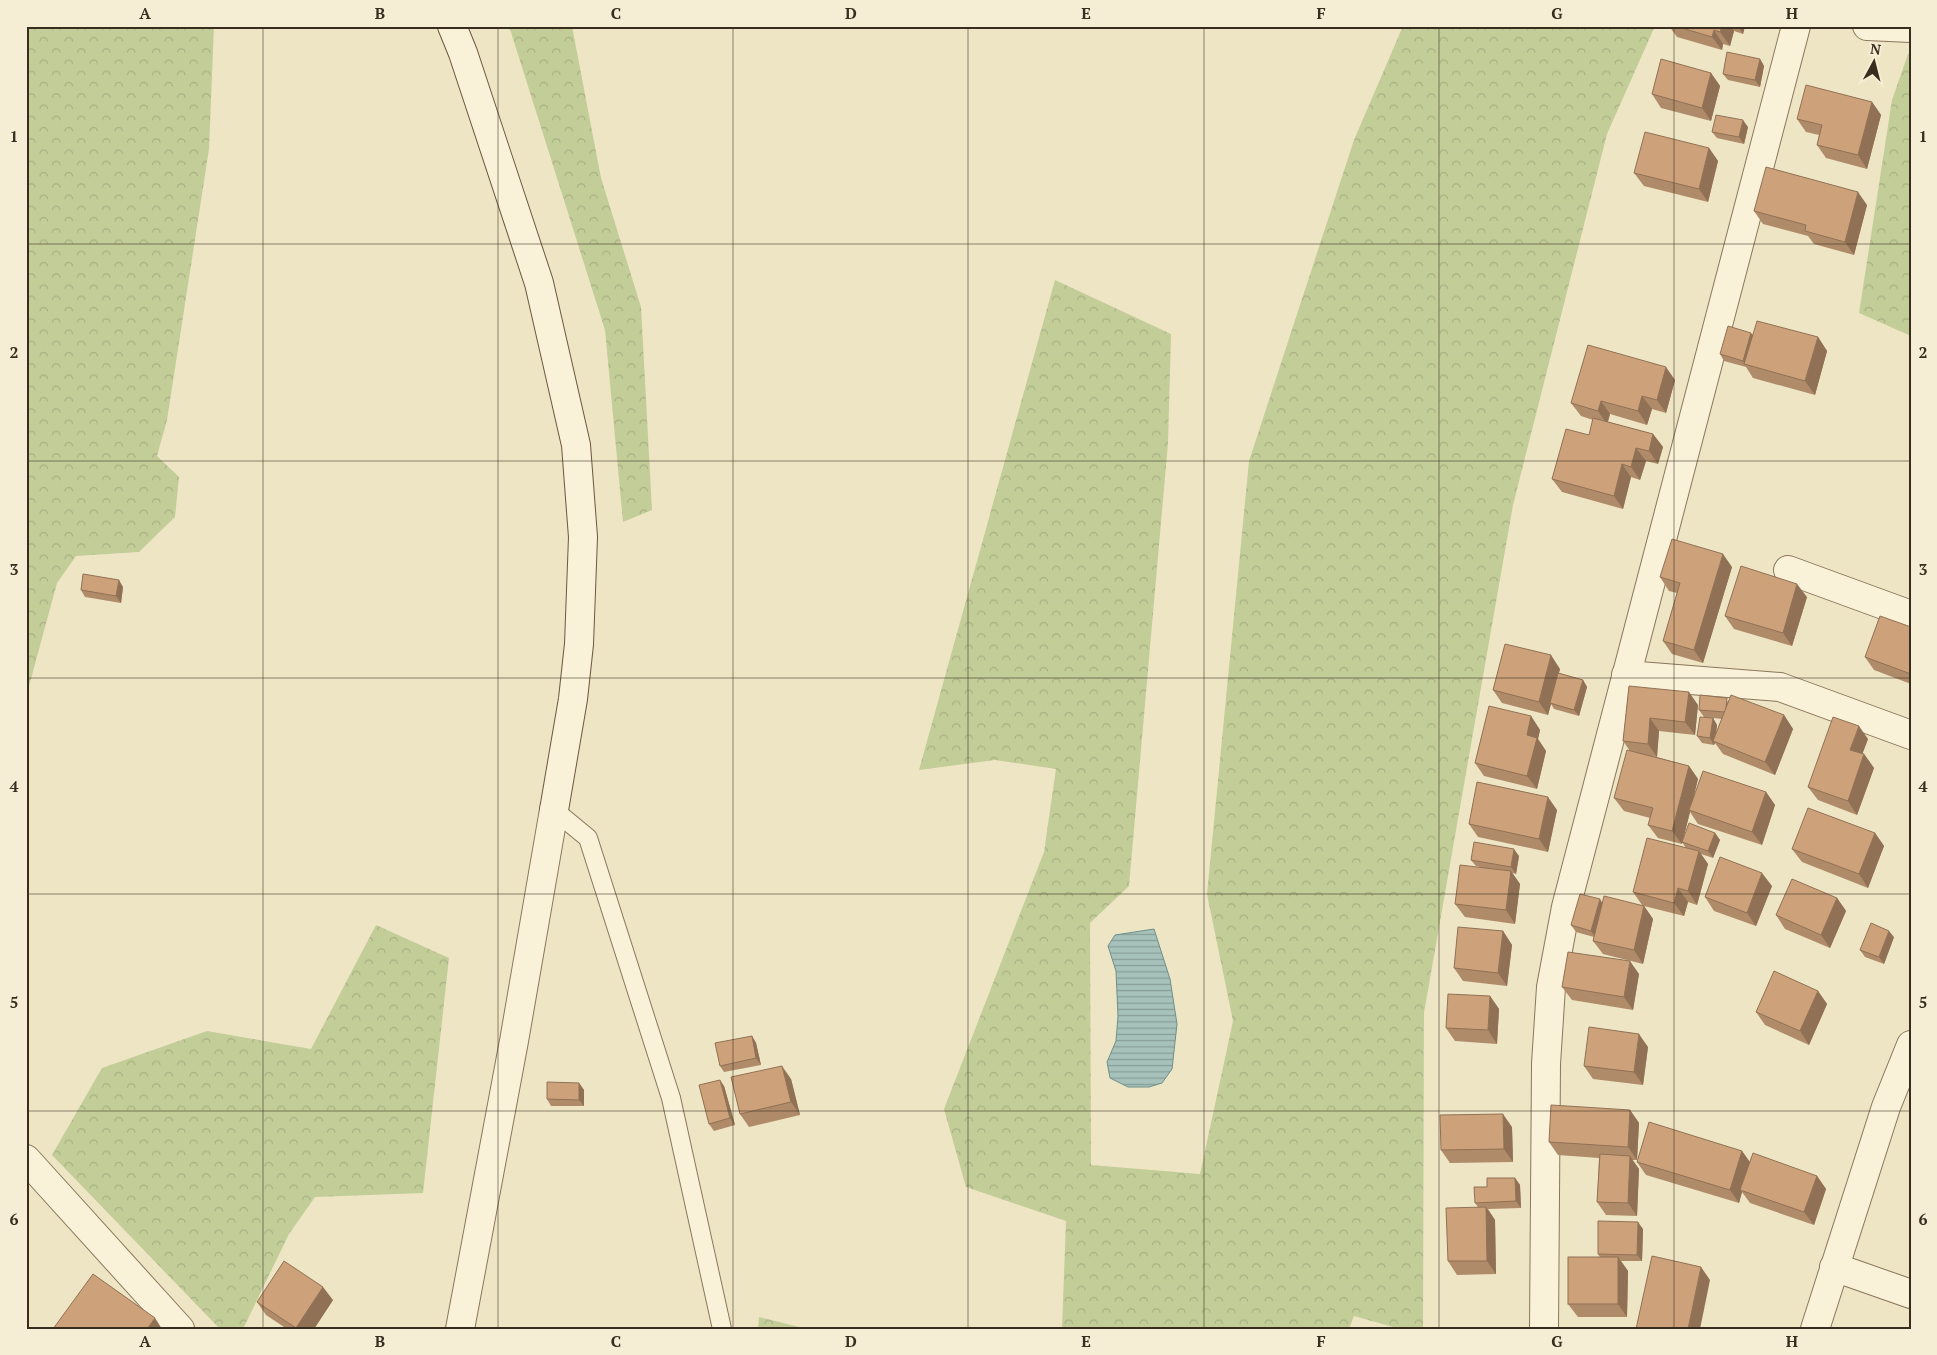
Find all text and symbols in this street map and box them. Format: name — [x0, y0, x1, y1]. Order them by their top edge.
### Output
text: A — [139, 2, 151, 24]
text: B — [375, 2, 385, 24]
text: C — [611, 2, 621, 24]
text: D — [845, 2, 857, 24]
text: E — [1081, 2, 1091, 24]
text: F — [1316, 2, 1326, 24]
text: G — [1551, 2, 1563, 24]
text: H — [1786, 2, 1798, 24]
north arrow — [1850, 38, 1900, 88]
text: N — [1869, 39, 1882, 59]
text: 1 — [9, 125, 19, 147]
text: 1 — [1918, 125, 1928, 147]
text: 2 — [9, 341, 19, 363]
text: 2 — [1918, 341, 1928, 363]
text: 3 — [9, 558, 19, 580]
text: 3 — [1918, 558, 1928, 580]
text: 4 — [9, 775, 19, 797]
text: 4 — [1918, 775, 1928, 797]
text: 5 — [9, 991, 19, 1013]
text: 5 — [1918, 991, 1928, 1013]
text: 6 — [9, 1208, 19, 1230]
text: 6 — [1918, 1208, 1928, 1230]
text: A — [139, 1330, 151, 1352]
text: B — [375, 1330, 385, 1352]
text: C — [611, 1330, 621, 1352]
text: D — [845, 1330, 857, 1352]
text: E — [1081, 1330, 1091, 1352]
text: F — [1316, 1330, 1326, 1352]
text: G — [1551, 1330, 1563, 1352]
text: H — [1786, 1330, 1798, 1352]

